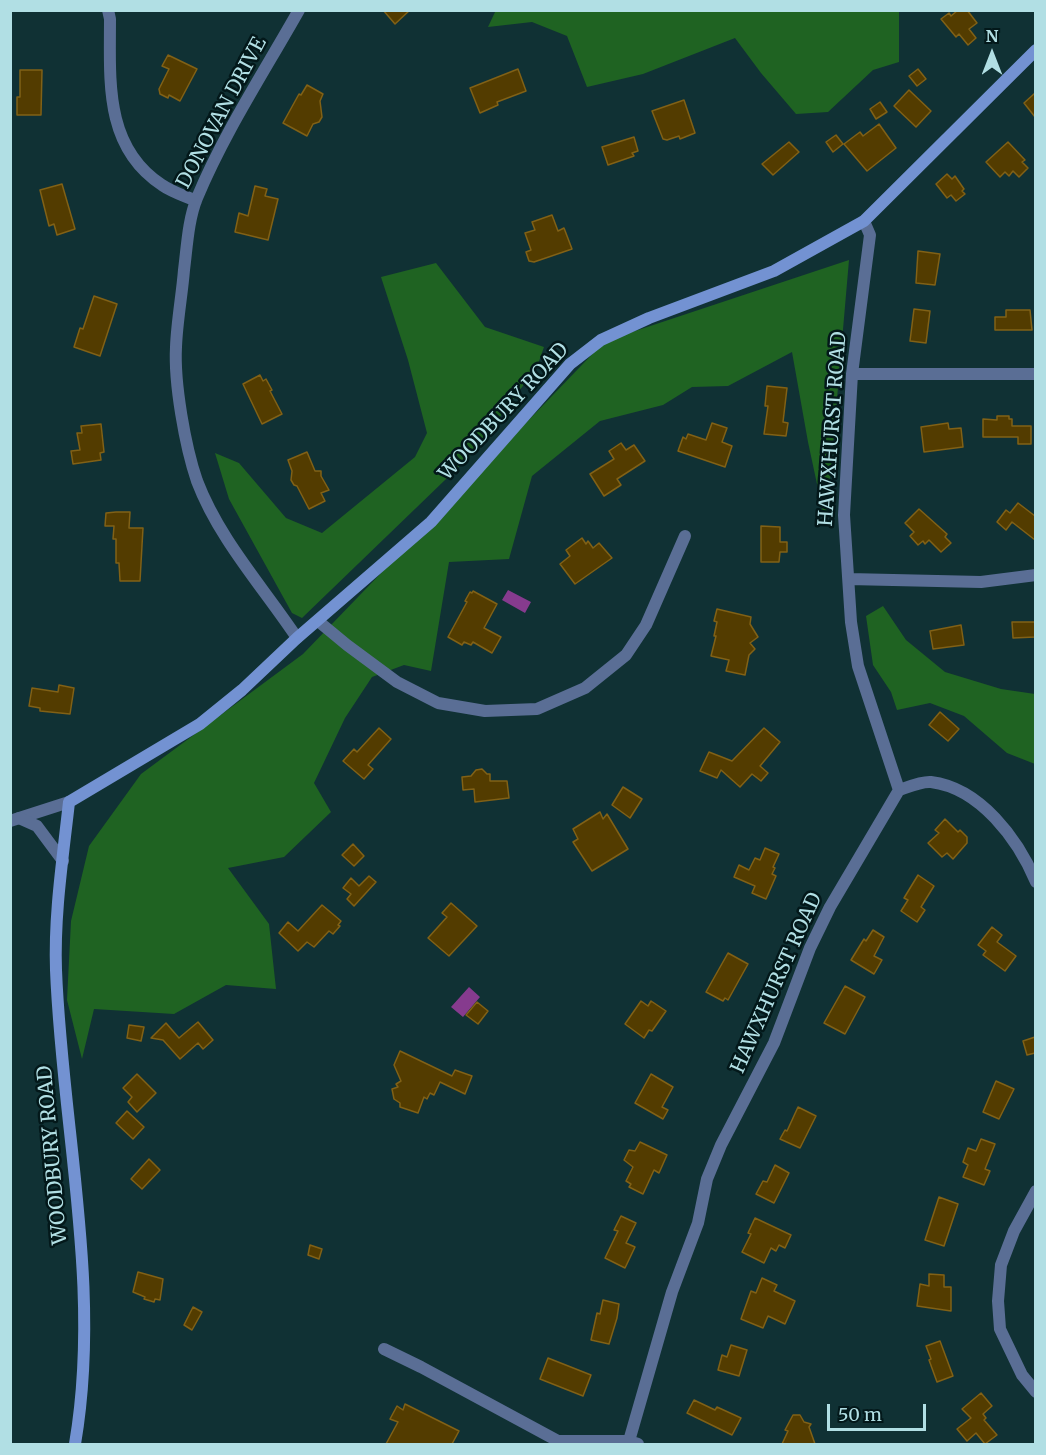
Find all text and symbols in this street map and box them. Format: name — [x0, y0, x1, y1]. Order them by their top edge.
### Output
north arrow — [962, 24, 1022, 84]
text: N — [986, 26, 998, 46]
street label: DONOVAN DRIVE — [172, 33, 272, 193]
street label: HAWXHURST ROAD — [814, 331, 852, 527]
street label: WOODBURY ROAD — [434, 338, 574, 486]
street label: HAWXHURST ROAD — [726, 889, 828, 1077]
street label: WOODBURY ROAD — [33, 1065, 73, 1245]
scale bar — [830, 1392, 929, 1430]
text: 50 m — [838, 1403, 882, 1426]

